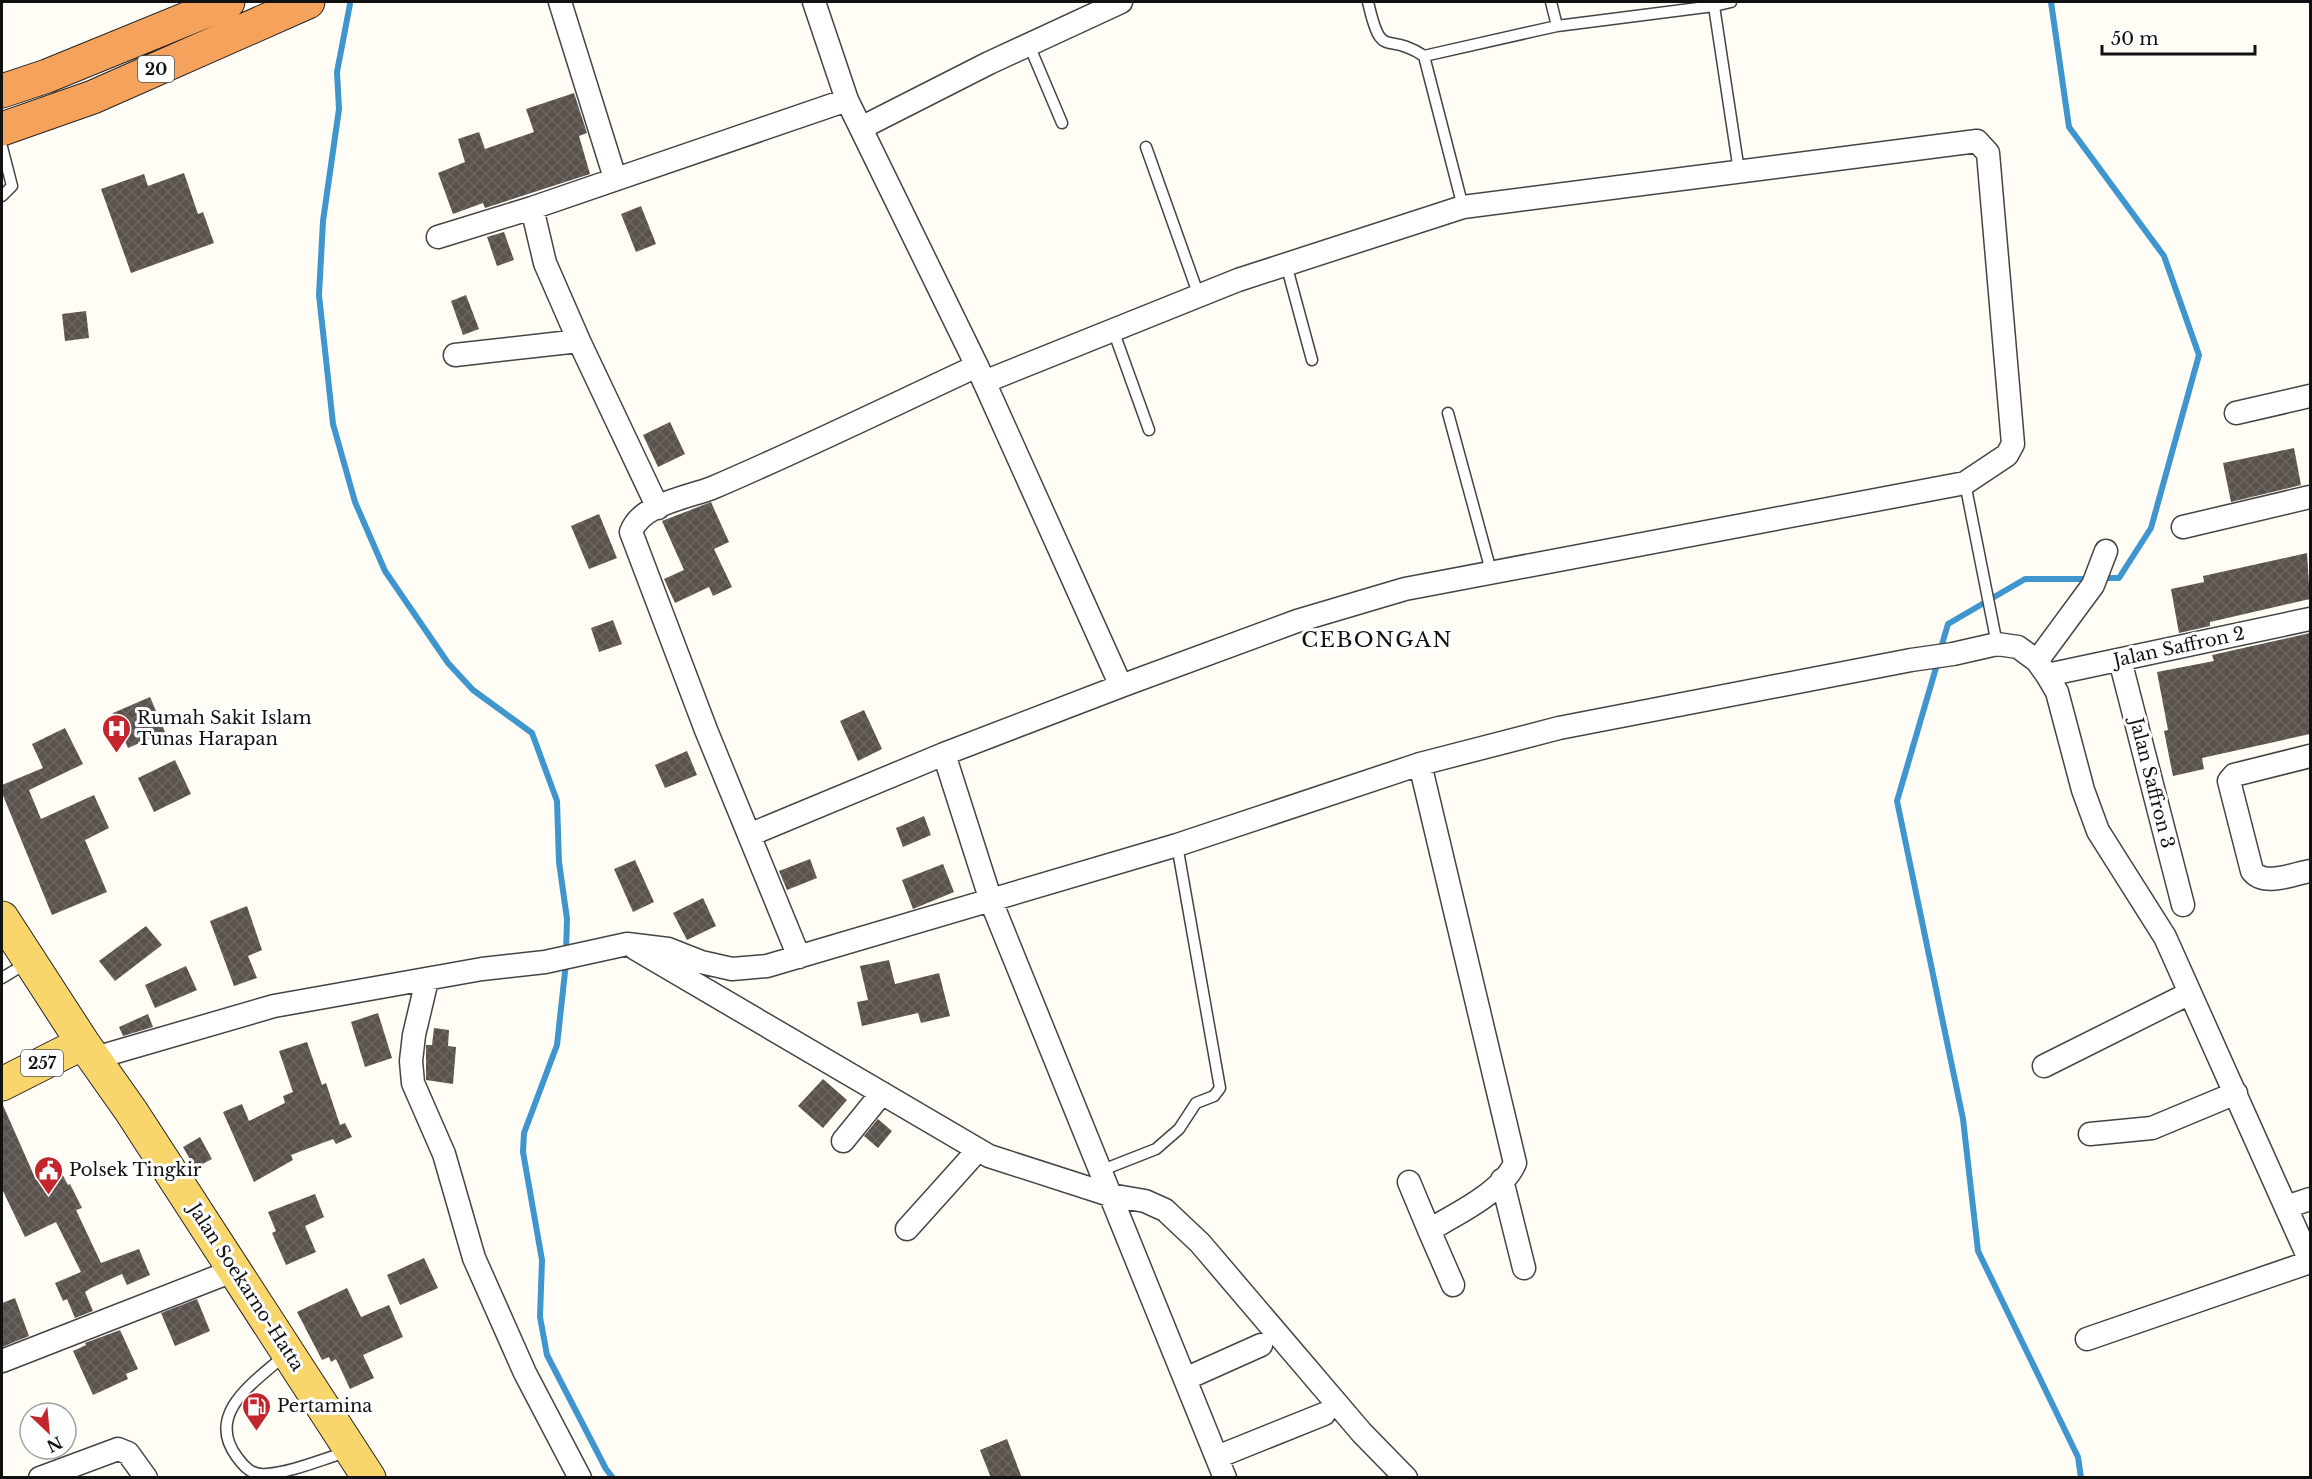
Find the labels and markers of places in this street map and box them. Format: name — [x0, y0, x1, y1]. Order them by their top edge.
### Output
place label: Rumah Sakit Islam Tunas Harapan — [137, 707, 312, 750]
hospital icon: Rumah Sakit Islam Tunas Harapan — [100, 712, 132, 754]
public building icon: Polsek Tingkir — [32, 1154, 64, 1196]
place label: Polsek Tingkir — [69, 1159, 202, 1181]
fuel station icon: Pertamina — [240, 1390, 272, 1432]
place label: Pertamina — [277, 1395, 372, 1417]

